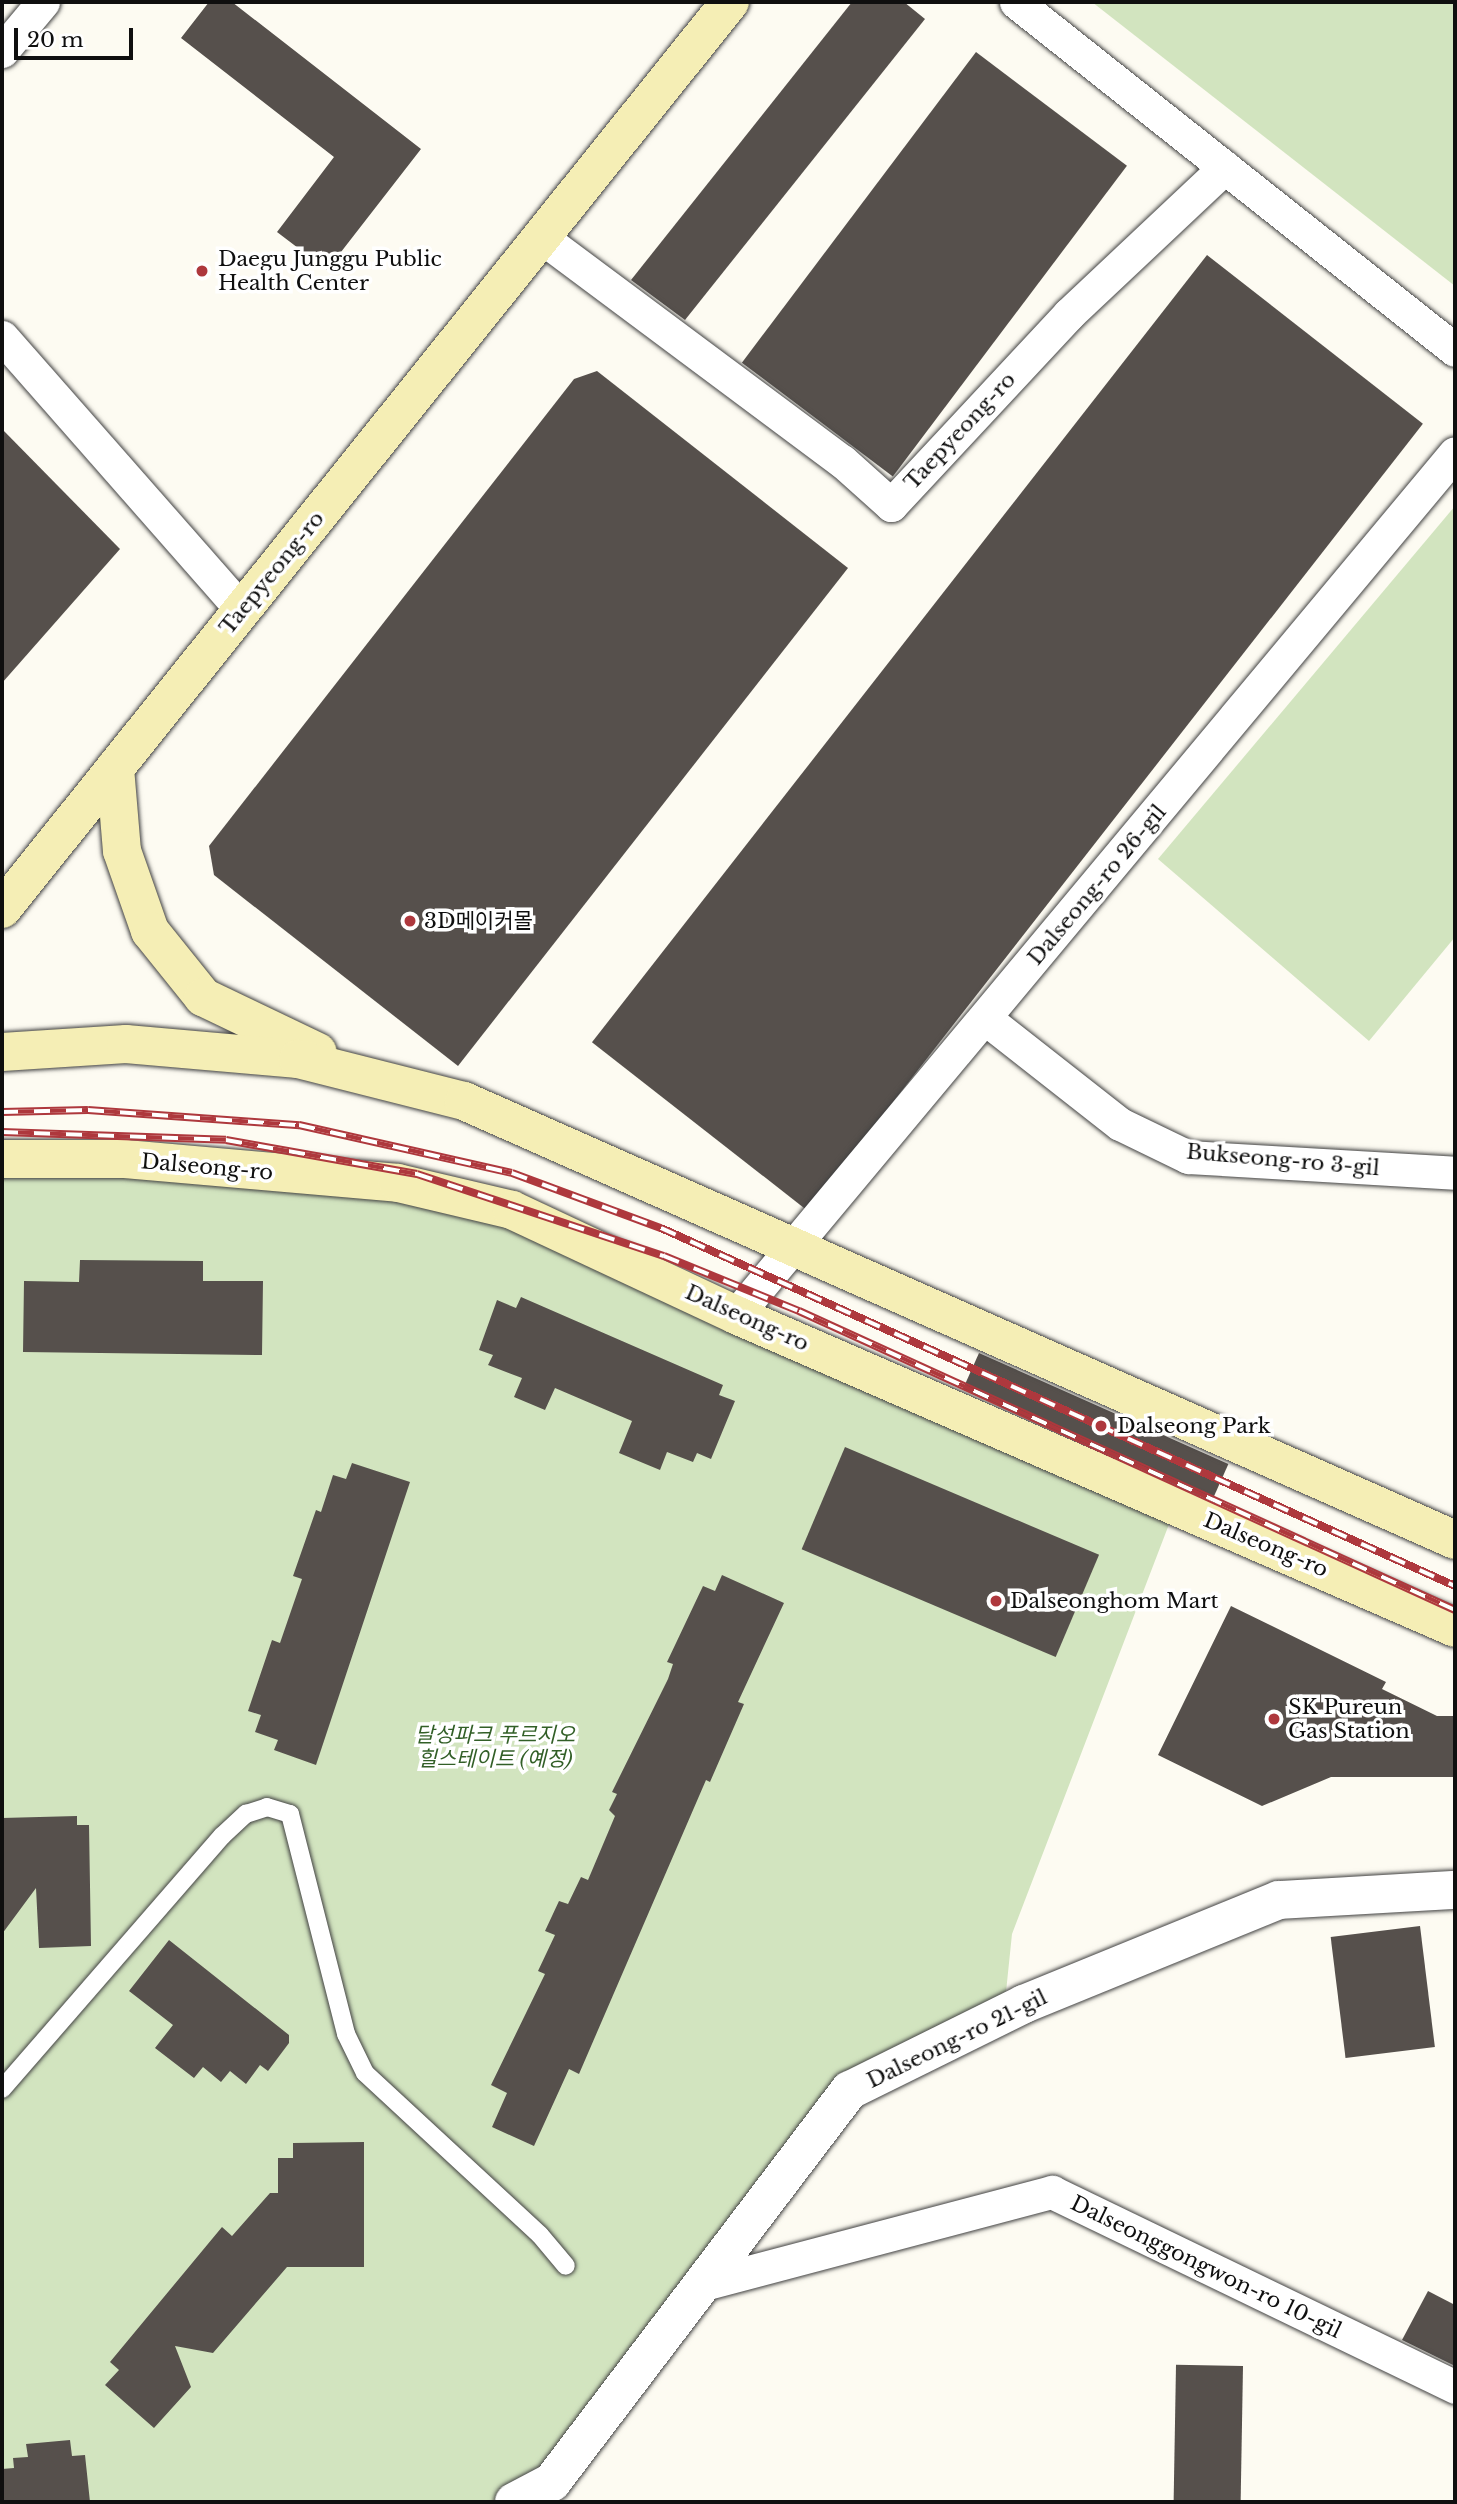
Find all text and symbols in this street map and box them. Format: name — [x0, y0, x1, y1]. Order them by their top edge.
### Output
scale bar — [18, 14, 136, 58]
text: 20 m — [27, 27, 84, 53]
place label: Daegu Junggu Public Health Center — [218, 246, 442, 296]
marker: Daegu Junggu Public Health Center — [192, 261, 212, 281]
street label: Taepyeong-ro — [899, 367, 1021, 495]
street label: Taepyeong-ro — [215, 506, 329, 640]
street label: Dalseong-ro 26-gil — [1023, 800, 1171, 970]
place label: 3D메이커몰 — [424, 908, 533, 934]
marker: 3D메이커몰 — [402, 913, 418, 929]
street label: Bukseong-ro 3-gil — [1185, 1139, 1381, 1181]
street label: Dalseong-ro — [140, 1149, 274, 1185]
street label: Dalseong-ro — [681, 1280, 813, 1356]
place label: Dalseong Park — [1117, 1413, 1271, 1439]
marker: Dalseong Park — [1091, 1416, 1111, 1436]
street label: Dalseong-ro — [1200, 1508, 1332, 1582]
place label: Dalseonghom Mart — [1010, 1588, 1218, 1614]
marker: Dalseonghom Mart — [988, 1593, 1004, 1609]
place label: SK Pureun Gas Station — [1288, 1694, 1410, 1744]
marker: SK Pureun Gas Station — [1266, 1711, 1282, 1727]
park label: 달성파크 푸르지오 힐스테이트 (예정) — [415, 1722, 575, 1772]
street label: Dalseong-ro 21-gil — [863, 1984, 1051, 2094]
street label: Dalseonggongwon-ro 10-gil — [1066, 2190, 1346, 2344]

